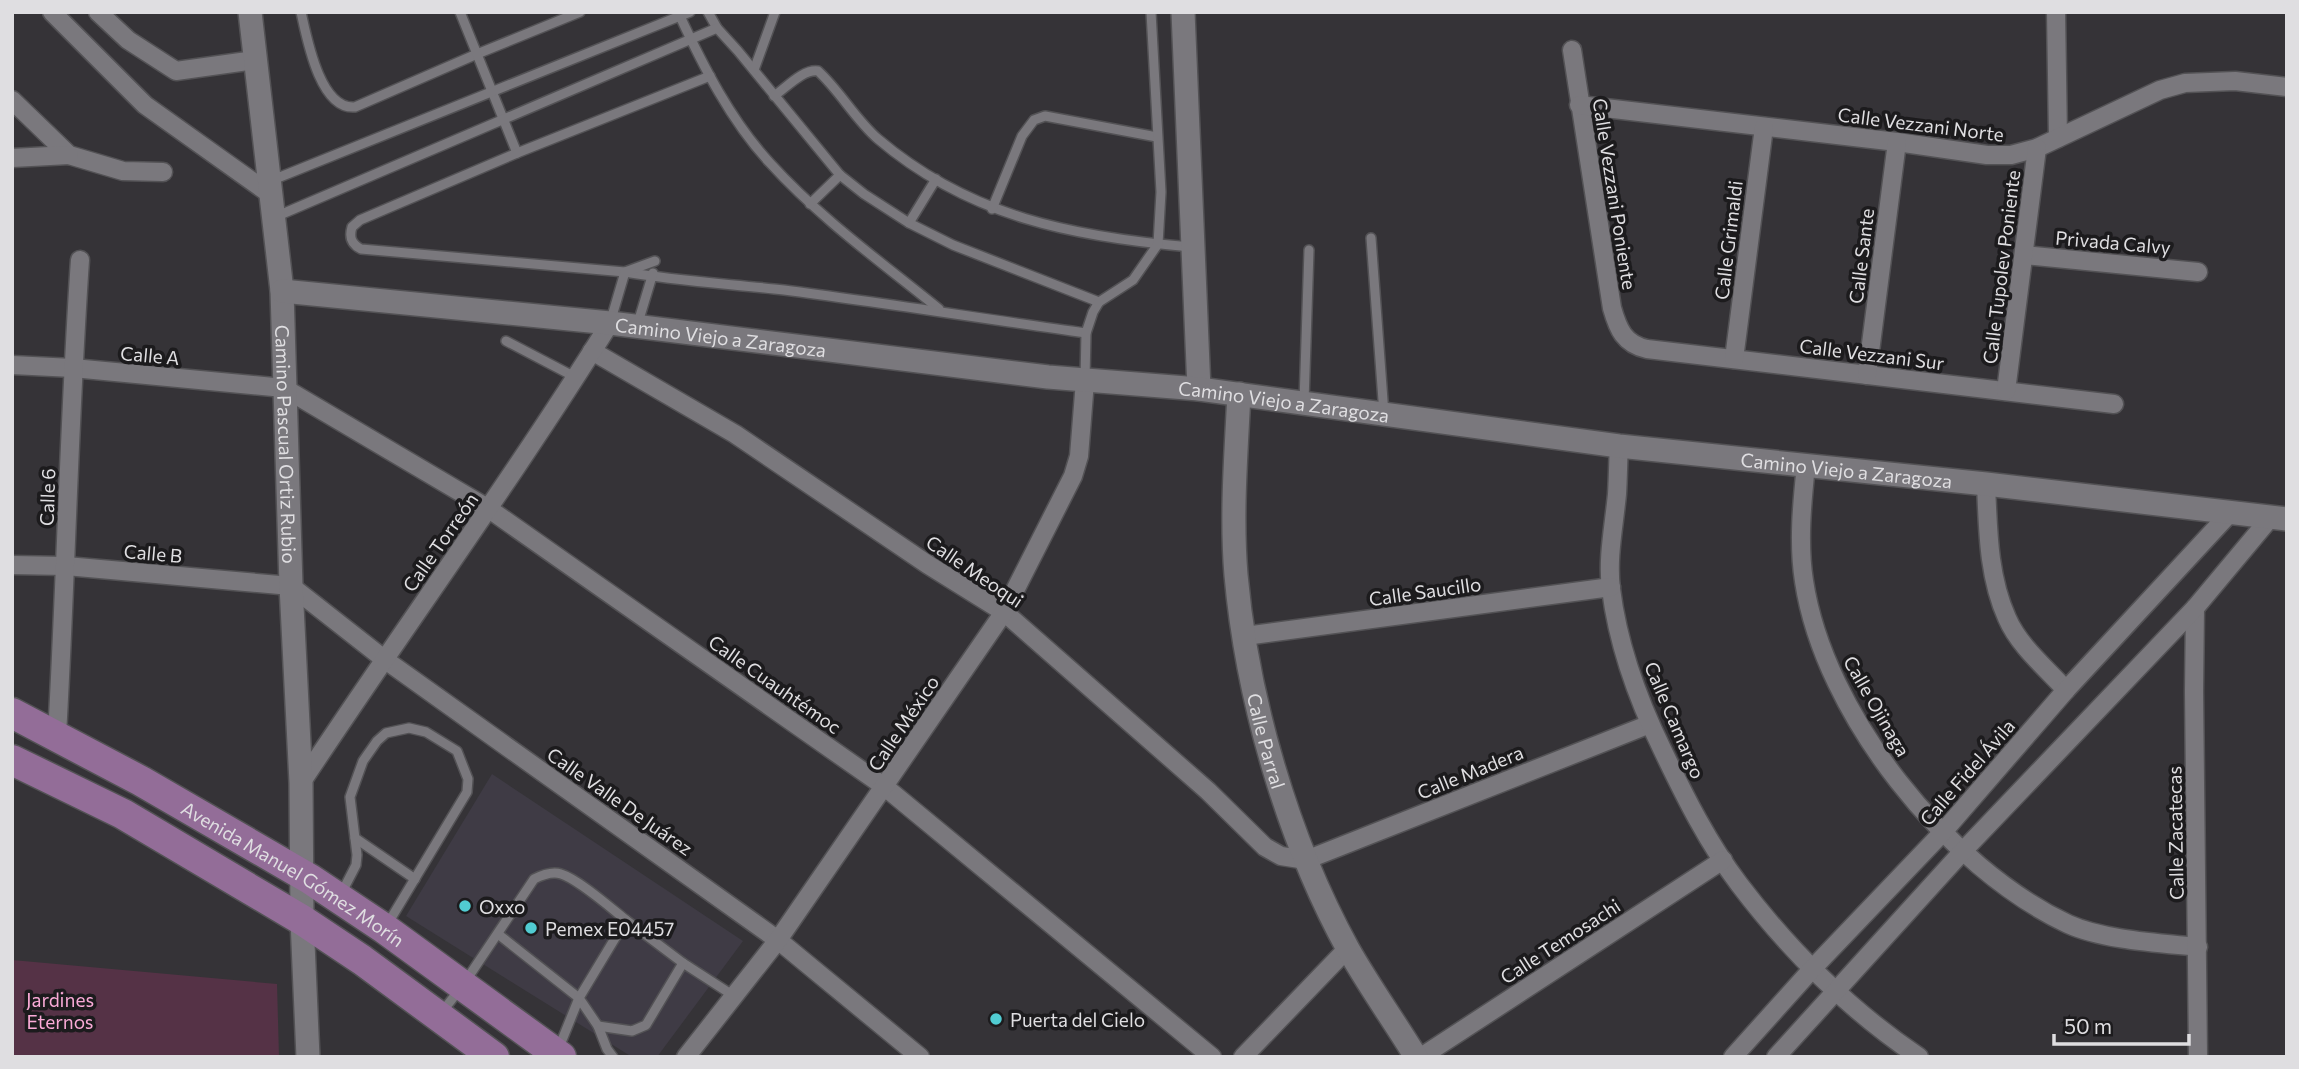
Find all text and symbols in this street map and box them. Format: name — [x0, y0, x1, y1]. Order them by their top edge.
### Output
street label: Calle Vezzani Poniente — [1589, 97, 1641, 291]
street label: Calle Vezzani Norte — [1837, 102, 2005, 146]
street label: Calle Tupolev Poniente — [1978, 169, 2024, 365]
street label: Calle Grimaldi — [1709, 179, 1747, 301]
street label: Calle Sante — [1844, 207, 1878, 305]
street label: Privada Calvy — [2054, 225, 2172, 259]
street label: Camino Viejo a Zaragoza — [614, 312, 828, 361]
street label: Camino Pascual Ortiz Rubio — [272, 324, 302, 564]
street label: Calle Vezzani Sur — [1798, 334, 1946, 374]
street label: Calle A — [119, 341, 181, 369]
street label: Camino Viejo a Zaragoza — [1178, 376, 1391, 426]
street label: Camino Viejo a Zaragoza — [1740, 447, 1953, 492]
street label: Calle 6 — [34, 468, 60, 526]
street label: Calle Torreón — [397, 488, 483, 596]
street label: Calle Meoqui — [922, 530, 1028, 612]
street label: Calle B — [123, 539, 183, 567]
street label: Calle Saucillo — [1367, 572, 1483, 610]
street label: Calle Cuauhtémoc — [704, 630, 846, 738]
street label: Calle Ojinaga — [1839, 652, 1915, 760]
street label: Calle Camargo — [1640, 658, 1710, 782]
street label: Calle México — [863, 671, 943, 775]
street label: Calle Parral — [1243, 691, 1291, 791]
street label: Calle Fidel Ávila — [1915, 714, 2019, 830]
street label: Calle Madera — [1414, 740, 1526, 804]
street label: Calle Valle De Juárez — [543, 742, 697, 860]
street label: Calle Zacatecas — [2162, 766, 2188, 900]
street label: Avenida Manuel Gómez Morín — [178, 796, 409, 951]
street label: Calle Temosachi — [1496, 894, 1624, 988]
place label: Oxxo — [479, 895, 525, 918]
marker: Oxxo — [457, 898, 473, 914]
place label: Pemex E04457 — [545, 917, 674, 940]
marker: Pemex E04457 — [523, 920, 539, 936]
park label: Jardines Eternos — [26, 988, 94, 1033]
scale bar — [2054, 1002, 2189, 1046]
place label: Puerta del Cielo — [1010, 1008, 1145, 1031]
marker: Puerta del Cielo — [988, 1011, 1004, 1027]
text: 50 m — [2064, 1013, 2112, 1038]

